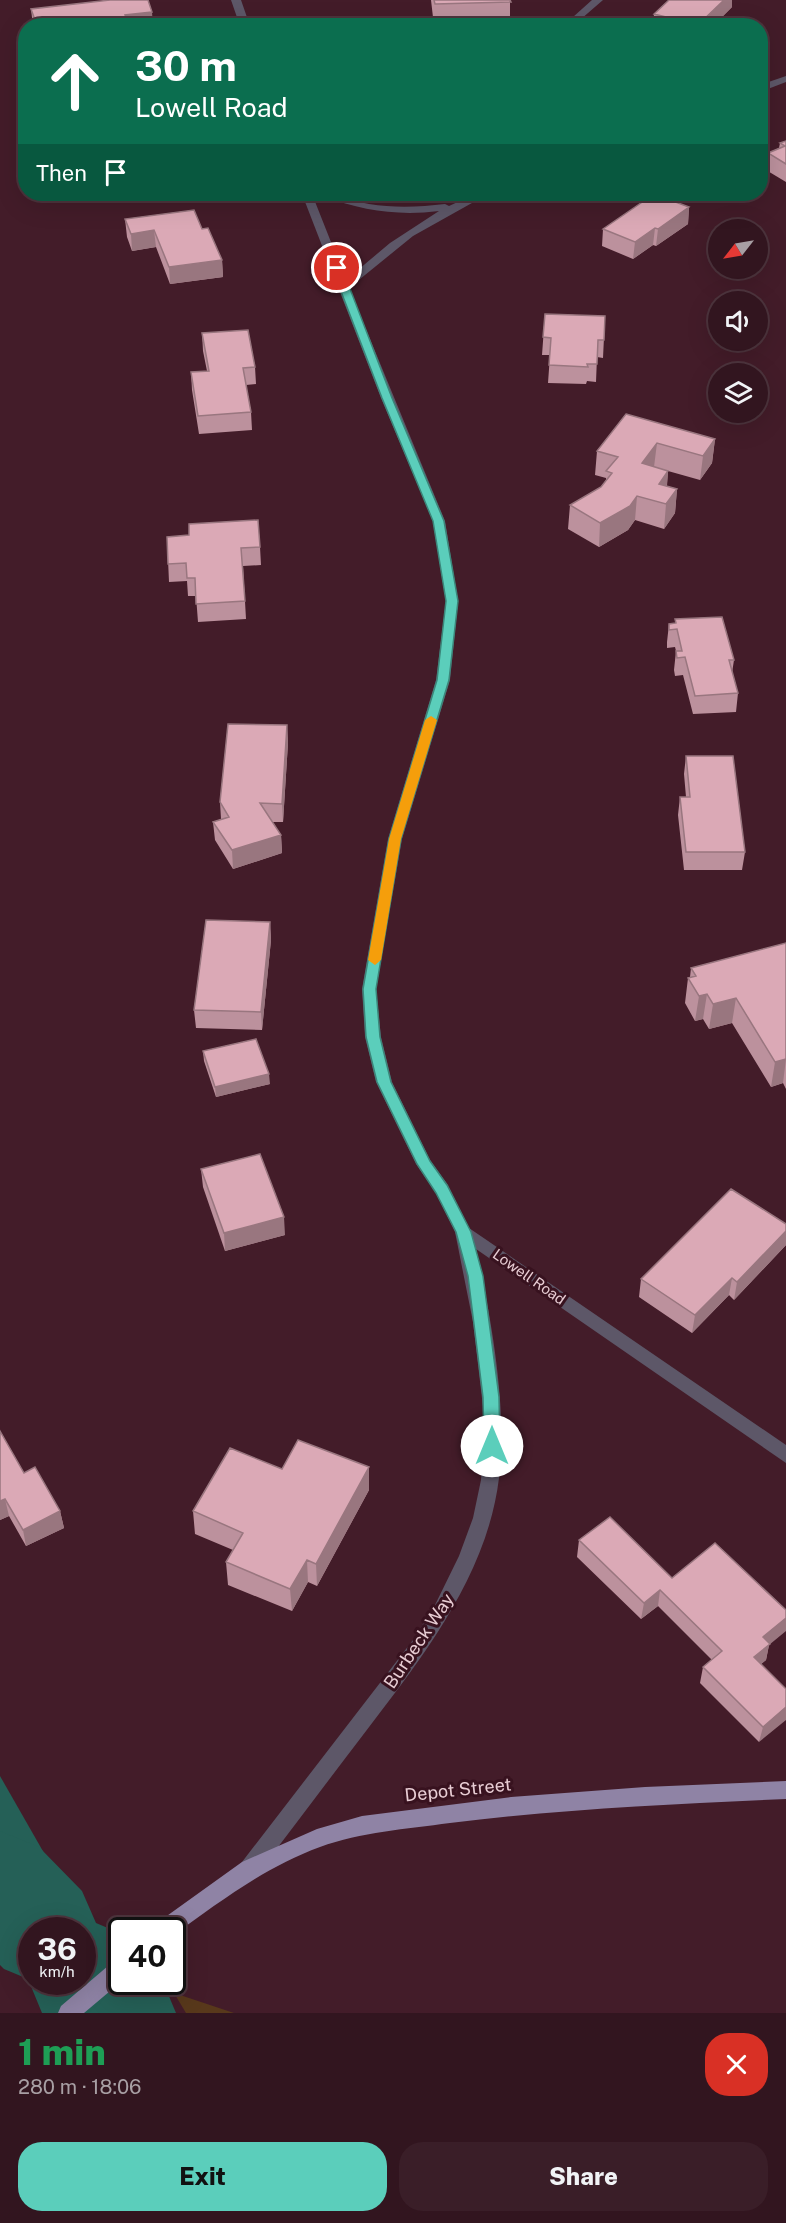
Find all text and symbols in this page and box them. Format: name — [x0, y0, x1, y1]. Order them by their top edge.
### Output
text: 30 m — [135, 41, 237, 90]
icon: ahead — [36, 42, 114, 120]
text: Lowell Road — [135, 91, 288, 123]
icon: arrive — [99, 156, 132, 189]
text: Then — [36, 160, 87, 186]
north arrow — [708, 219, 768, 279]
map controls — [708, 219, 768, 423]
pin — [311, 242, 362, 293]
icon: arrive — [320, 251, 353, 284]
button: sound — [708, 291, 768, 351]
button: layers — [708, 363, 768, 423]
street label: Lowell Road — [490, 1245, 569, 1308]
position arrow — [460, 1414, 524, 1478]
street label: Burbeck Way — [379, 1589, 458, 1692]
street label: Depot Street — [404, 1773, 512, 1806]
speed limit sign: 40 — [108, 1917, 186, 1995]
text: 36 — [37, 1931, 77, 1967]
text: km/h — [39, 1963, 75, 1980]
text: 1 min — [18, 2031, 106, 2073]
button: close — [705, 2033, 768, 2096]
text: 280 m · 18:06 — [18, 2075, 141, 2099]
button: Exit — [18, 2142, 387, 2211]
button: Share — [399, 2142, 768, 2211]

